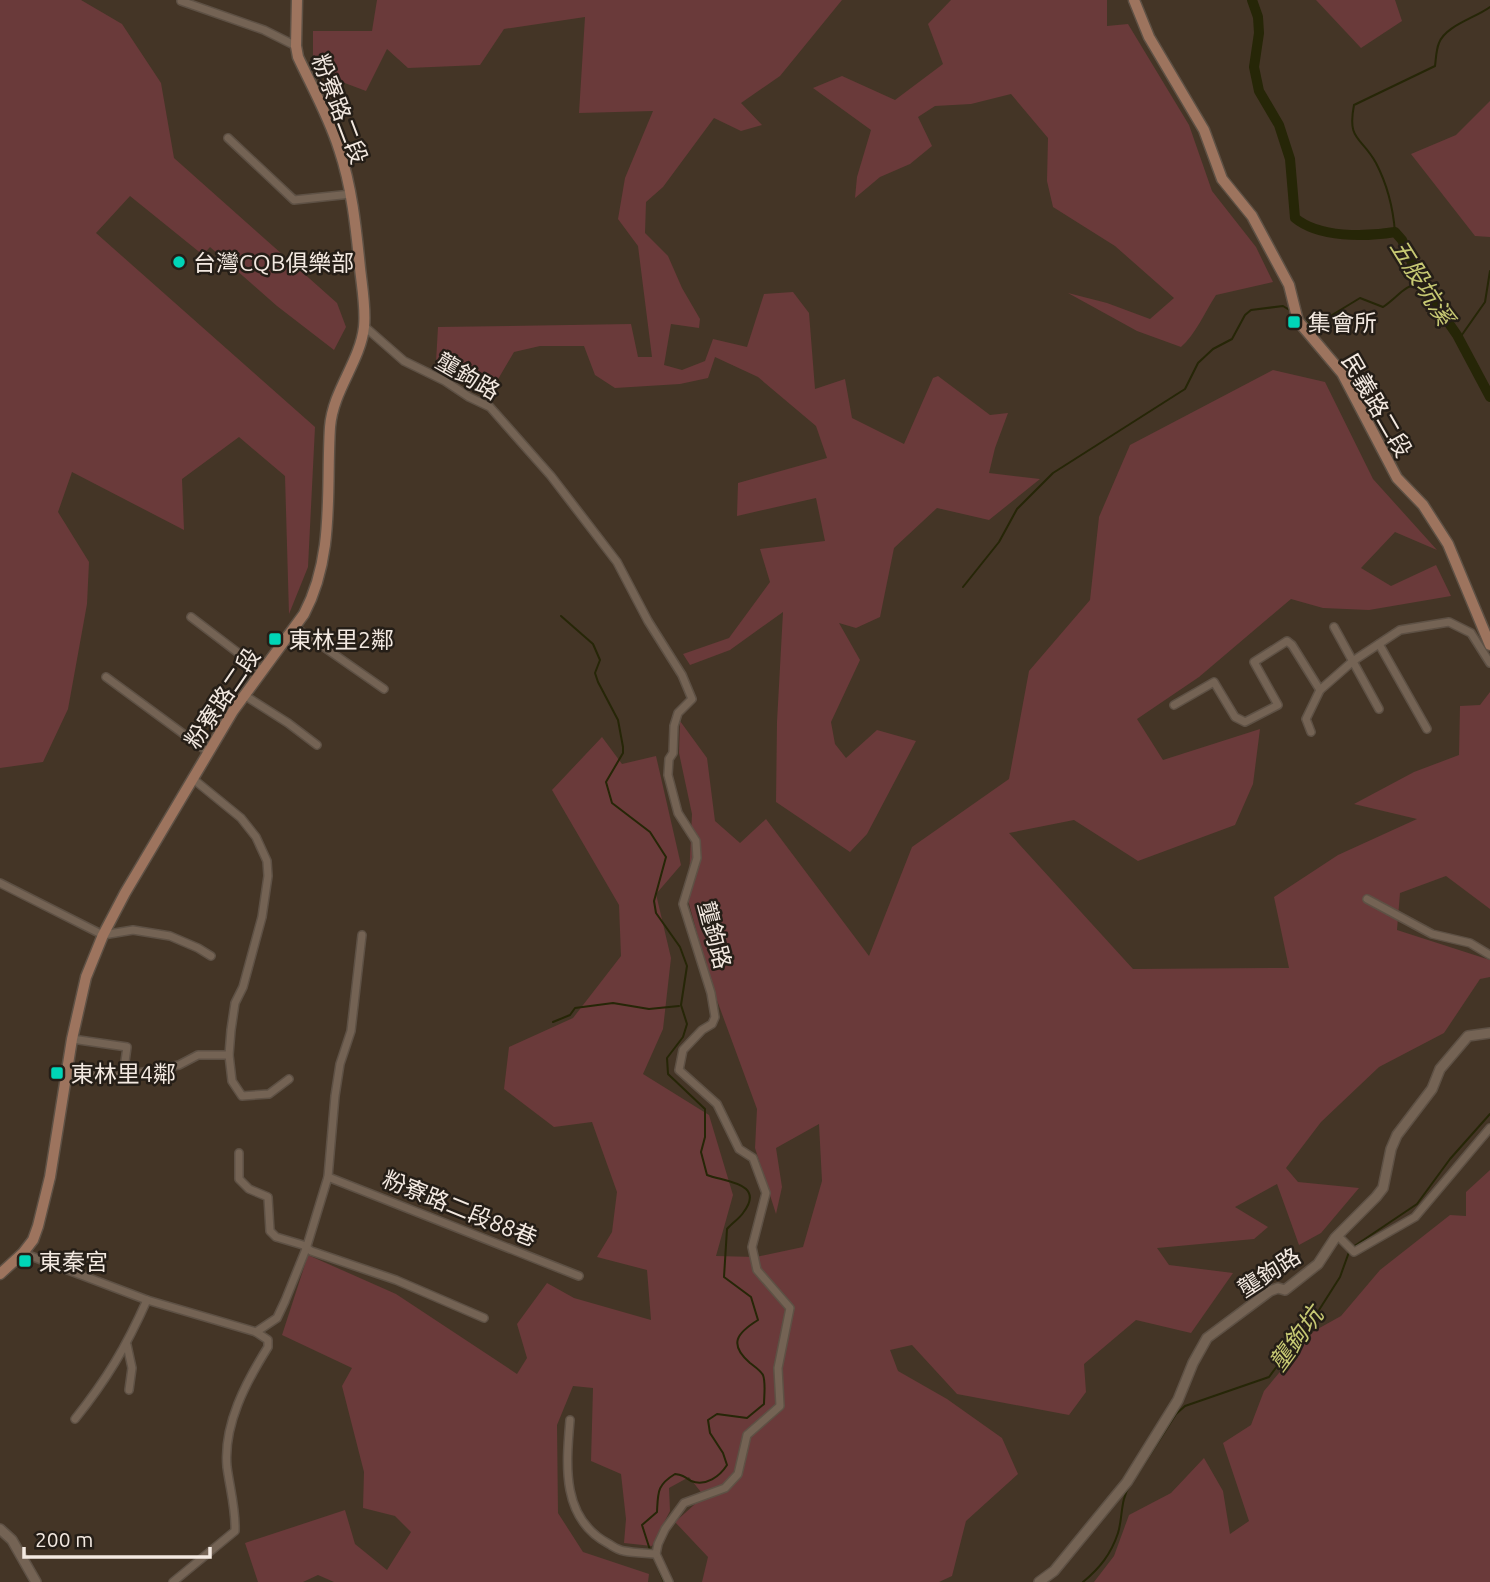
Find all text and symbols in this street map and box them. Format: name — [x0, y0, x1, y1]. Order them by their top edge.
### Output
street label: 粉寮路二段 — [308, 51, 372, 167]
water label: 五股坑溪 — [1385, 234, 1460, 332]
place label: 台灣CQB俱樂部 — [193, 250, 354, 275]
marker: 台灣CQB俱樂部 — [171, 254, 187, 270]
place label: 集會所 — [1308, 310, 1377, 335]
marker: 集會所 — [1286, 314, 1302, 330]
street label: 壟鉤路 — [432, 348, 504, 404]
street label: 民義路二段 — [1337, 349, 1417, 461]
place label: 東林里2鄰 — [289, 627, 394, 652]
marker: 東林里2鄰 — [267, 631, 283, 647]
street label: 粉寮路二段 — [179, 643, 265, 753]
street label: 壟鉤路 — [694, 898, 736, 972]
place label: 東林里4鄰 — [71, 1061, 176, 1086]
marker: 東林里4鄰 — [49, 1065, 65, 1081]
street label: 粉寮路二段88巷 — [379, 1166, 541, 1250]
street label: 壟鉤路 — [1233, 1243, 1305, 1301]
place label: 東秦宮 — [39, 1249, 108, 1274]
marker: 東秦宮 — [17, 1253, 33, 1269]
water label: 壟鉤坑 — [1264, 1300, 1330, 1376]
scale bar — [24, 1516, 210, 1560]
text: 200 m — [35, 1527, 93, 1551]

